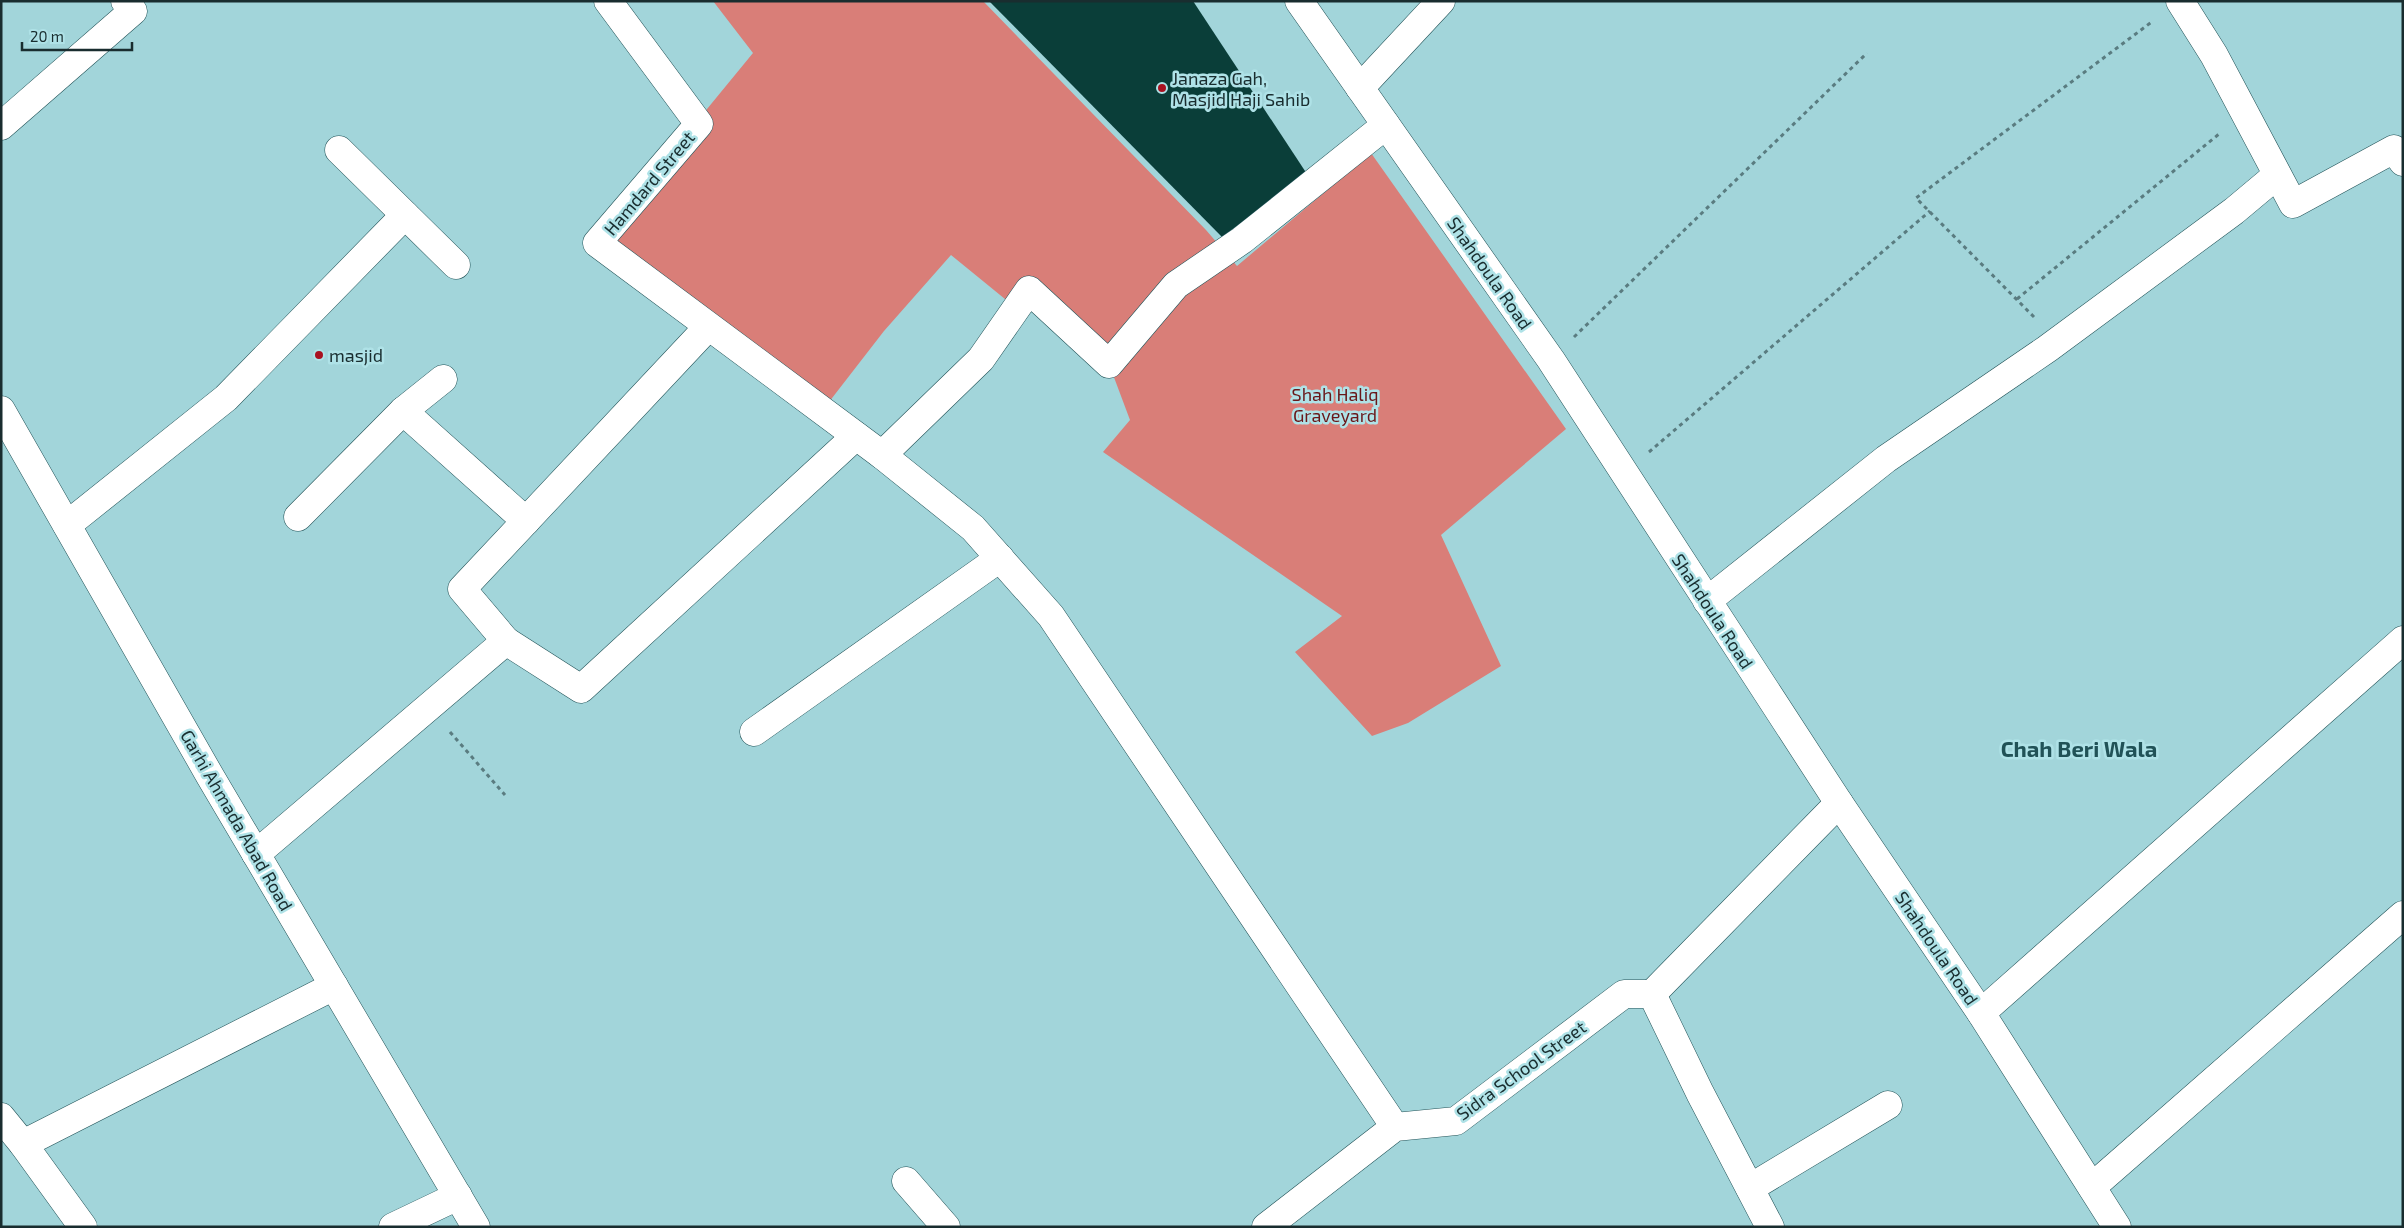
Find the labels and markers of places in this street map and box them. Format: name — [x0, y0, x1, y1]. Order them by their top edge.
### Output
place label: Janaza Gah, Masjid Haji Sahib — [1172, 67, 1310, 110]
marker: Janaza Gah, Masjid Haji Sahib — [1156, 82, 1168, 94]
place label: masjid — [329, 344, 383, 366]
marker: masjid — [313, 349, 325, 361]

